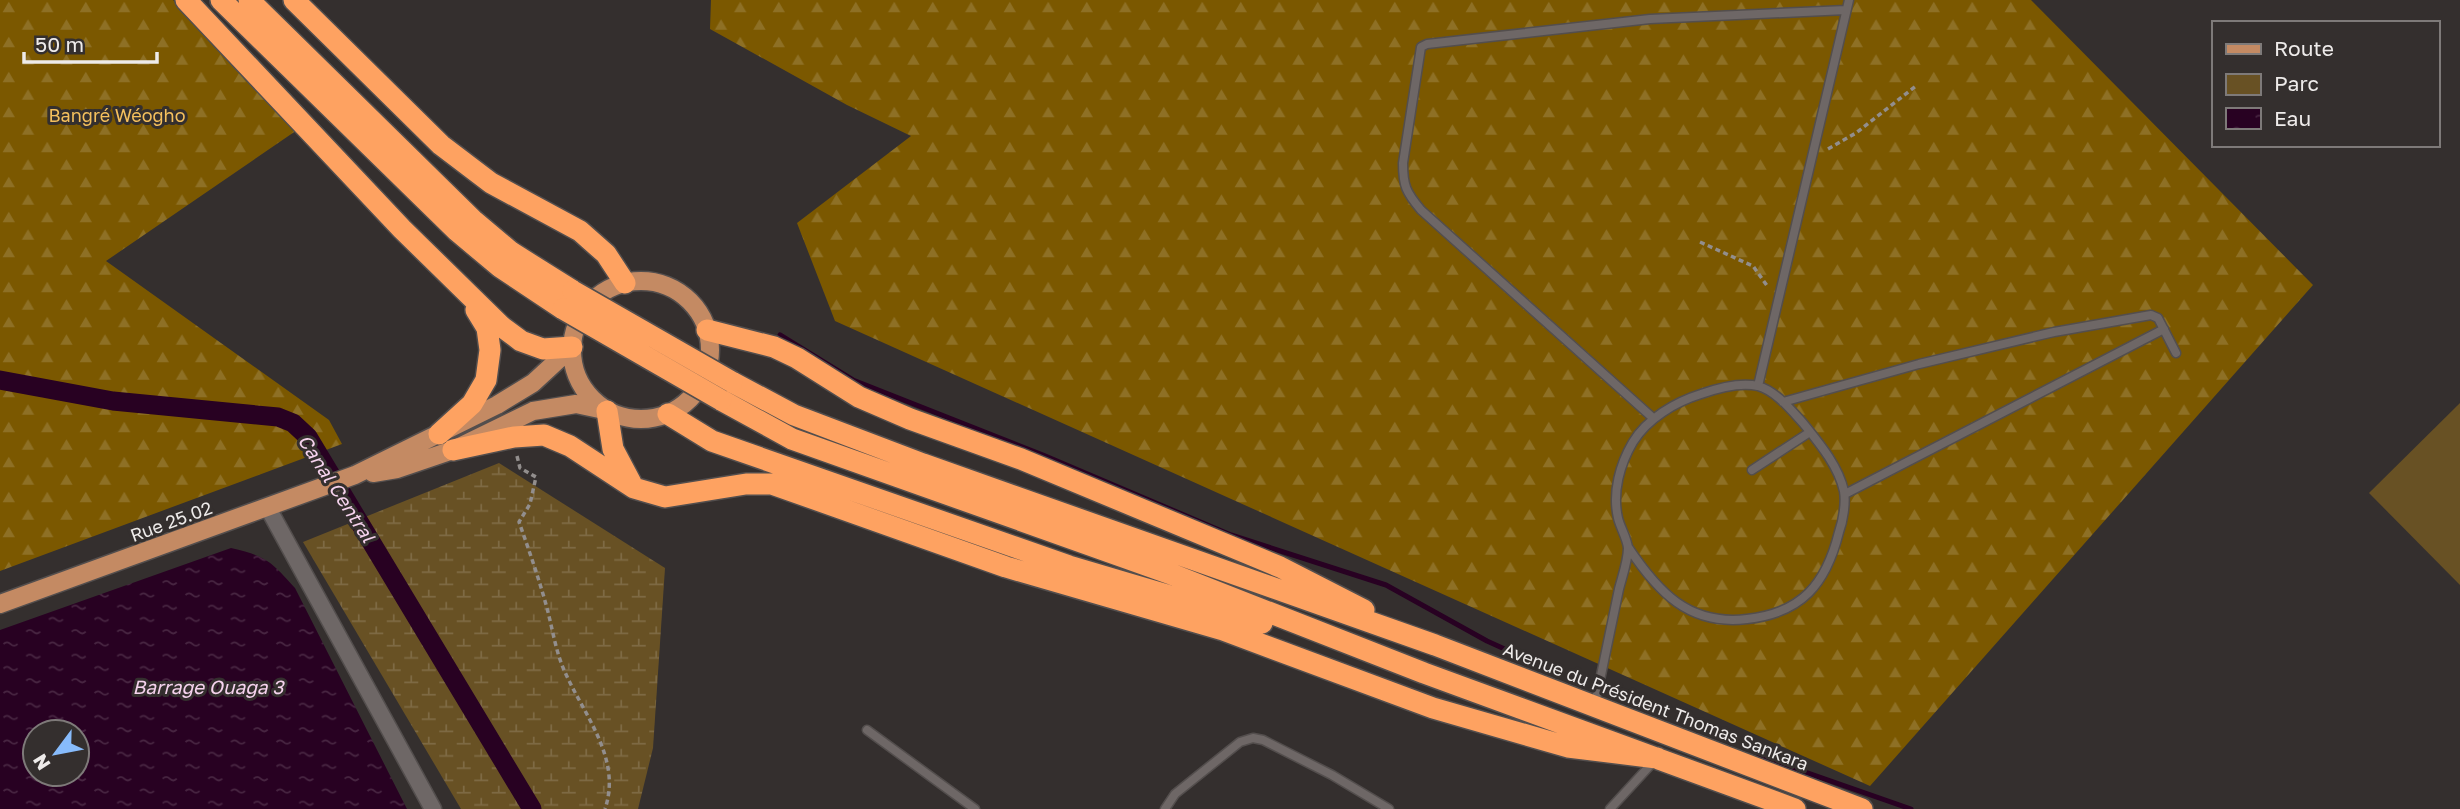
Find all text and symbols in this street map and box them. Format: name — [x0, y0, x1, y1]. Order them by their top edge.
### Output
scale bar — [24, 21, 158, 65]
legend — [2212, 21, 2439, 147]
text: 50 m — [35, 31, 84, 57]
text: Route — [2274, 35, 2334, 61]
text: Parc — [2274, 70, 2319, 96]
park label: Bangré Wéogho — [49, 104, 185, 126]
text: Eau — [2274, 105, 2311, 131]
water label: Canal Central — [294, 430, 381, 547]
street label: Rue 25.02 — [127, 496, 215, 546]
street label: Avenue du Président Thomas Sankara — [1500, 637, 1812, 775]
water label: Barrage Ouaga 3 — [133, 675, 285, 698]
north arrow — [21, 718, 91, 788]
text: N — [28, 750, 55, 774]

